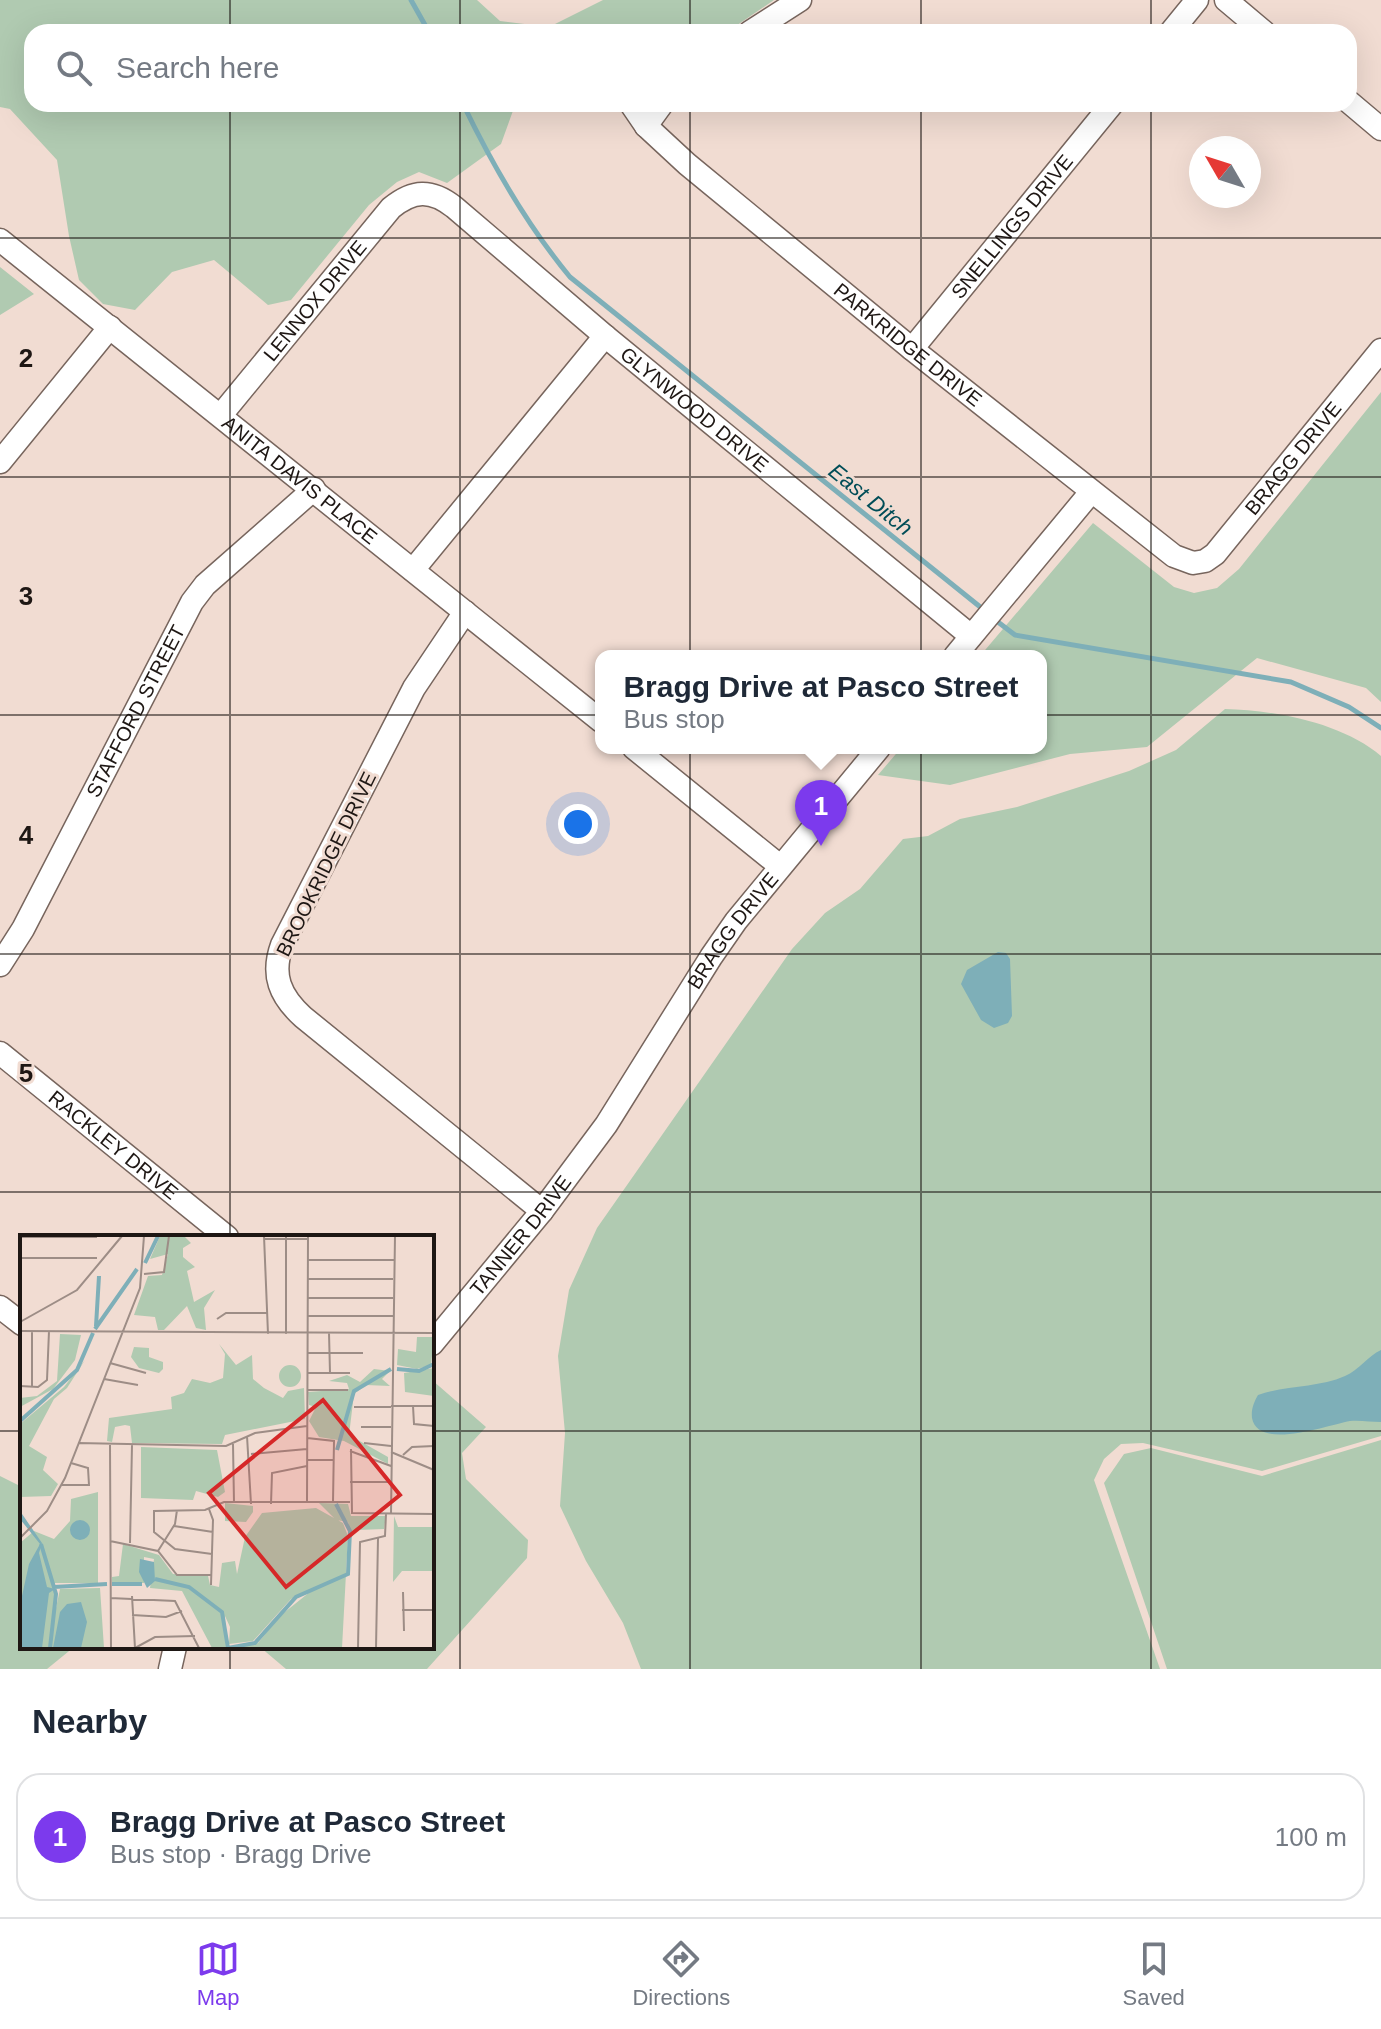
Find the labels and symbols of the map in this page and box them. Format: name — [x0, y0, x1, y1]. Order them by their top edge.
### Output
north arrow — [1189, 136, 1261, 208]
street label: SNELLINGS DRIVE — [947, 150, 1077, 303]
street label: LENNOX DRIVE — [259, 236, 371, 365]
street label: PARKRIDGE DRIVE — [830, 279, 986, 411]
street label: GLYNWOOD DRIVE — [616, 342, 773, 476]
text: 2 — [19, 343, 33, 373]
street label: BRAGG DRIVE — [1241, 397, 1345, 519]
street label: ANITA DAVIS PLACE — [218, 411, 381, 548]
water label: East Ditch — [824, 458, 918, 541]
text: 3 — [19, 581, 33, 611]
street label: STAFFORD STREET — [82, 621, 189, 801]
street label: BROOKRIDGE DRIVE — [272, 768, 380, 960]
pin: 1 — [795, 780, 847, 846]
your location — [558, 804, 598, 844]
text: 4 — [19, 820, 34, 850]
street label: BRAGG DRIVE — [683, 868, 783, 993]
text: 5 — [19, 1058, 33, 1088]
street label: RACKLEY DRIVE — [44, 1086, 182, 1204]
street label: TANNER DRIVE — [466, 1171, 575, 1300]
inset map — [20, 1235, 434, 1649]

